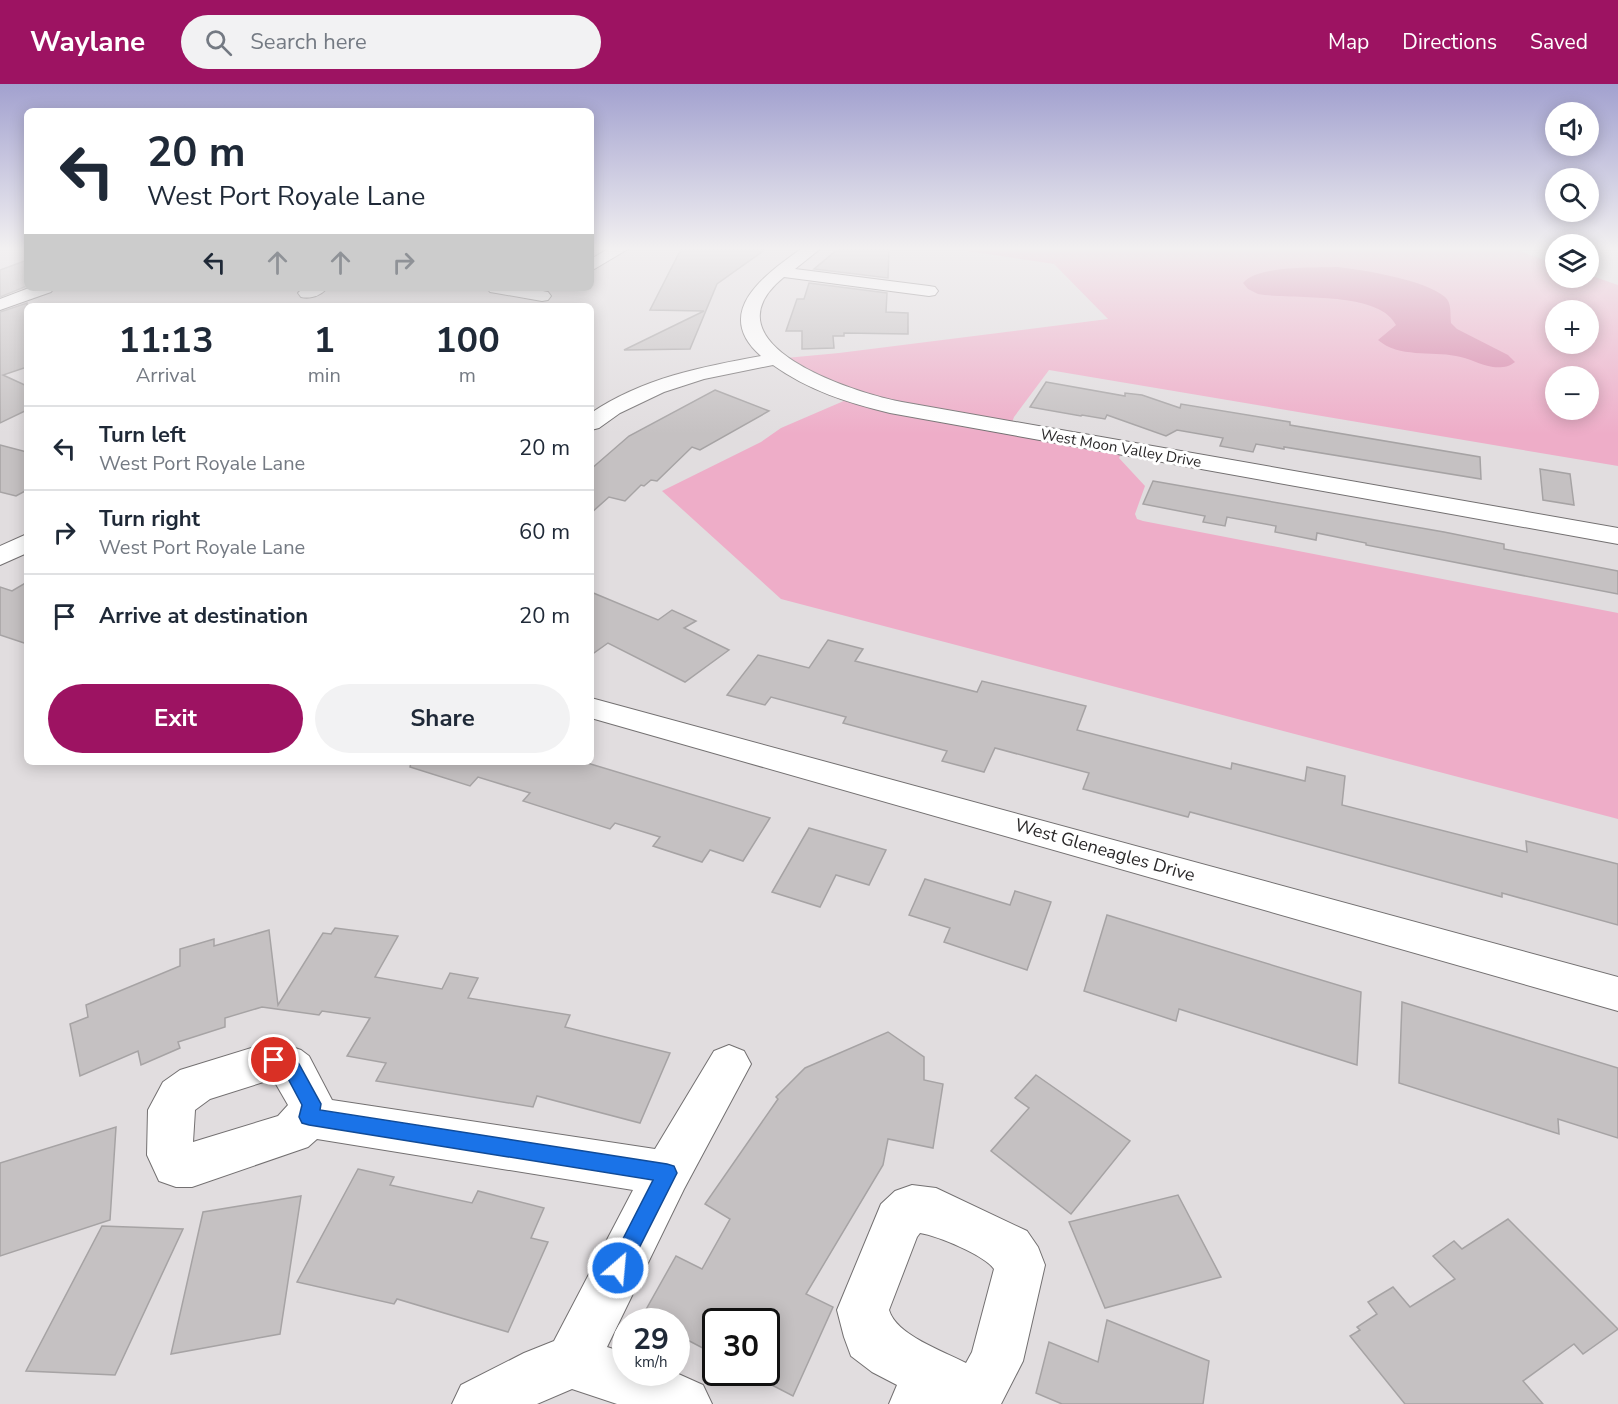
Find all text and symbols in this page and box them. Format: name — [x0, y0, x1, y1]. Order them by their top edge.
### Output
search box — [181, 15, 601, 69]
text: Waylane — [30, 23, 145, 61]
icon: search — [202, 26, 235, 59]
text: Search here — [250, 27, 367, 57]
text: Map — [1328, 28, 1369, 56]
text: Directions — [1402, 28, 1497, 56]
text: Saved — [1530, 28, 1588, 56]
map controls — [1545, 102, 1599, 420]
button: sound — [1545, 102, 1599, 156]
text: 20 m — [147, 124, 246, 181]
icon: left — [48, 132, 126, 210]
button: search — [1545, 168, 1599, 222]
text: West Port Royale Lane — [147, 178, 425, 215]
button: layers — [1545, 234, 1599, 288]
icon: left — [198, 246, 231, 279]
icon: ahead — [261, 246, 294, 279]
icon: ahead — [324, 246, 357, 279]
icon: right — [387, 246, 420, 279]
button: + — [1545, 300, 1599, 354]
text: 11:13 — [118, 316, 214, 365]
text: 1 — [313, 316, 335, 365]
text: 100 — [435, 316, 500, 365]
text: Arrival — [136, 362, 196, 389]
text: min — [308, 362, 341, 389]
text: m — [459, 362, 476, 389]
button: − — [1545, 366, 1599, 420]
text: Turn left — [99, 420, 186, 450]
street label: West Moon Valley Drive — [1039, 424, 1203, 472]
icon: left — [48, 432, 81, 465]
text: 20 m — [519, 433, 570, 463]
text: West Port Royale Lane — [99, 450, 305, 477]
text: Turn right — [99, 504, 200, 534]
icon: right — [48, 516, 81, 549]
text: 60 m — [519, 517, 570, 547]
text: West Port Royale Lane — [99, 534, 305, 561]
icon: arrive — [48, 600, 81, 633]
text: Arrive at destination — [99, 601, 308, 631]
text: 20 m — [519, 601, 570, 631]
button: Exit — [48, 684, 303, 753]
button: Share — [315, 684, 570, 753]
street label: West Gleneagles Drive — [1012, 813, 1198, 887]
pin — [248, 1034, 299, 1085]
icon: arrive — [257, 1043, 290, 1076]
position arrow — [586, 1236, 650, 1300]
speed limit sign: 30 — [702, 1308, 780, 1386]
text: 29 — [633, 1319, 669, 1360]
text: km/h — [634, 1352, 668, 1372]

